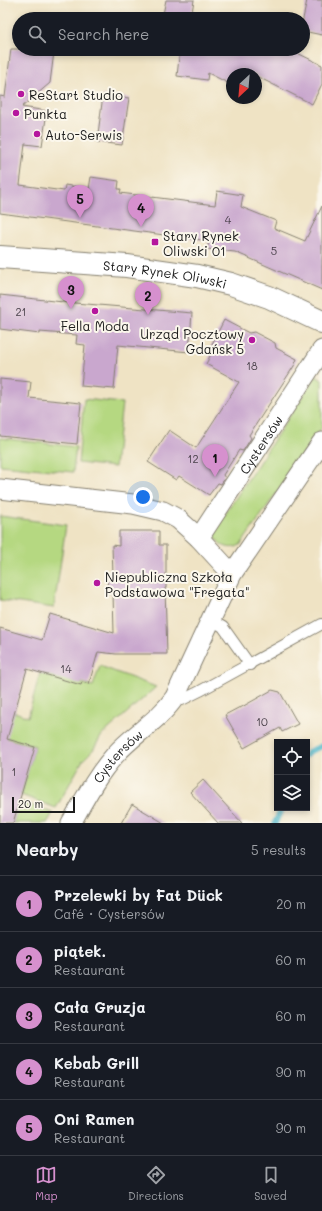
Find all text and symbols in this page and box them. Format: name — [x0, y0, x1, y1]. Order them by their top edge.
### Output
search box — [12, 12, 310, 56]
icon: search — [26, 23, 48, 45]
text: Search here — [58, 24, 149, 44]
north arrow — [226, 68, 262, 104]
place label: ReStart Studio — [29, 86, 123, 103]
marker: ReStart Studio — [16, 89, 26, 99]
place label: Punkta — [24, 105, 67, 122]
marker: Punkta — [11, 108, 21, 118]
place label: Auto-Serwis — [45, 126, 122, 143]
marker: Auto-Serwis — [32, 129, 42, 139]
pin: 5 — [67, 185, 93, 218]
pin: 4 — [128, 194, 154, 227]
house number: 4 — [225, 212, 232, 227]
place label: Stary Rynek Oliwski 01 — [163, 227, 239, 259]
marker: Stary Rynek Oliwski 01 — [150, 237, 160, 247]
house number: 5 — [271, 243, 277, 258]
street label: Stary Rynek Oliwski — [103, 256, 229, 291]
pin: 3 — [58, 276, 84, 309]
pin: 2 — [135, 282, 161, 315]
house number: 21 — [15, 304, 27, 319]
marker: Fella Moda — [90, 306, 100, 316]
place label: Fella Moda — [61, 317, 129, 334]
place label: Urząd Pocztowy Gdańsk 5 — [140, 325, 244, 357]
marker: Urząd Pocztowy Gdańsk 5 — [247, 335, 257, 345]
house number: 18 — [246, 358, 258, 373]
street label: Cystersów — [235, 412, 286, 477]
pin: 1 — [202, 444, 228, 477]
house number: 12 — [187, 451, 199, 466]
your location — [133, 487, 153, 507]
place label: Niepubliczna Szkoła Podstawowa "Fregata" — [105, 568, 250, 600]
marker: Niepubliczna Szkoła Podstawowa "Fregata" — [92, 578, 102, 588]
house number: 14 — [60, 661, 72, 676]
house number: 10 — [256, 714, 268, 729]
street label: Cystersów — [88, 725, 146, 786]
map controls — [274, 739, 310, 811]
button: locate — [274, 739, 310, 775]
house number: 1 — [12, 764, 16, 779]
button: layers — [274, 775, 310, 811]
scale bar — [12, 795, 75, 814]
text: 20 m — [18, 796, 43, 811]
text: Nearby — [16, 838, 78, 860]
text: 5 results — [251, 841, 306, 858]
text: Przelewki by Fat Dück — [54, 885, 223, 905]
text: 1 — [26, 895, 32, 912]
text: 20 m — [276, 895, 306, 912]
text: Café · Cystersów — [54, 905, 165, 922]
text: piątek. — [54, 941, 106, 961]
text: 2 — [25, 951, 33, 968]
text: 60 m — [276, 951, 306, 968]
text: Restaurant — [54, 961, 125, 978]
text: Cała Gruzja — [54, 997, 146, 1017]
text: 3 — [25, 1007, 33, 1024]
text: 60 m — [276, 1007, 306, 1024]
text: Restaurant — [54, 1017, 125, 1034]
text: Kebab Grill — [54, 1053, 139, 1073]
text: 4 — [25, 1063, 33, 1080]
text: 90 m — [276, 1063, 306, 1080]
text: Restaurant — [54, 1073, 125, 1090]
text: Oni Ramen — [54, 1109, 134, 1129]
text: 5 — [25, 1119, 33, 1136]
text: 90 m — [276, 1119, 306, 1136]
text: Restaurant — [54, 1129, 125, 1146]
tab: Map — [35, 1164, 58, 1203]
tab: Directions — [128, 1164, 184, 1203]
tab: Saved — [254, 1164, 287, 1203]

